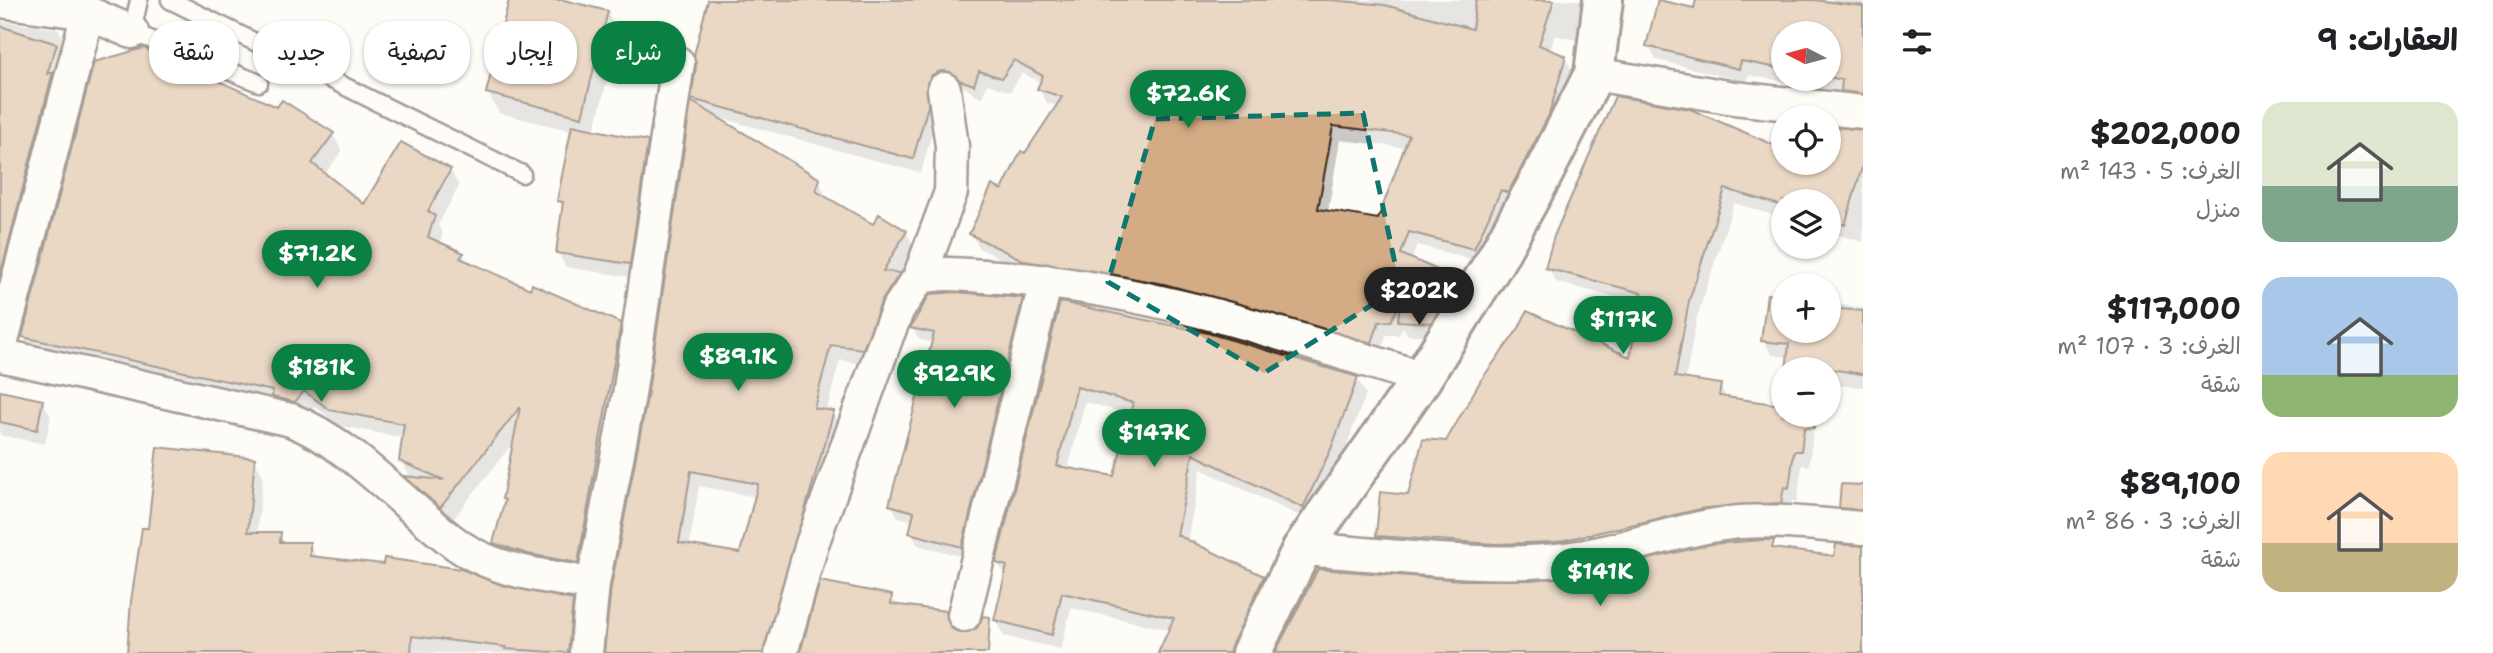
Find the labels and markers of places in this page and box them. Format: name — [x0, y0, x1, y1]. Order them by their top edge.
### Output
pin: $72.6K — [1131, 71, 1245, 130]
pin: $71.2K — [260, 230, 374, 290]
pin: $202K — [1370, 268, 1468, 327]
pin: $117K — [1574, 296, 1672, 356]
pin: $89.1K — [681, 334, 795, 393]
pin: $181K — [272, 344, 370, 404]
pin: $92.9K — [897, 350, 1011, 410]
pin: $147K — [1105, 410, 1203, 469]
pin: $141K — [1551, 548, 1649, 608]

